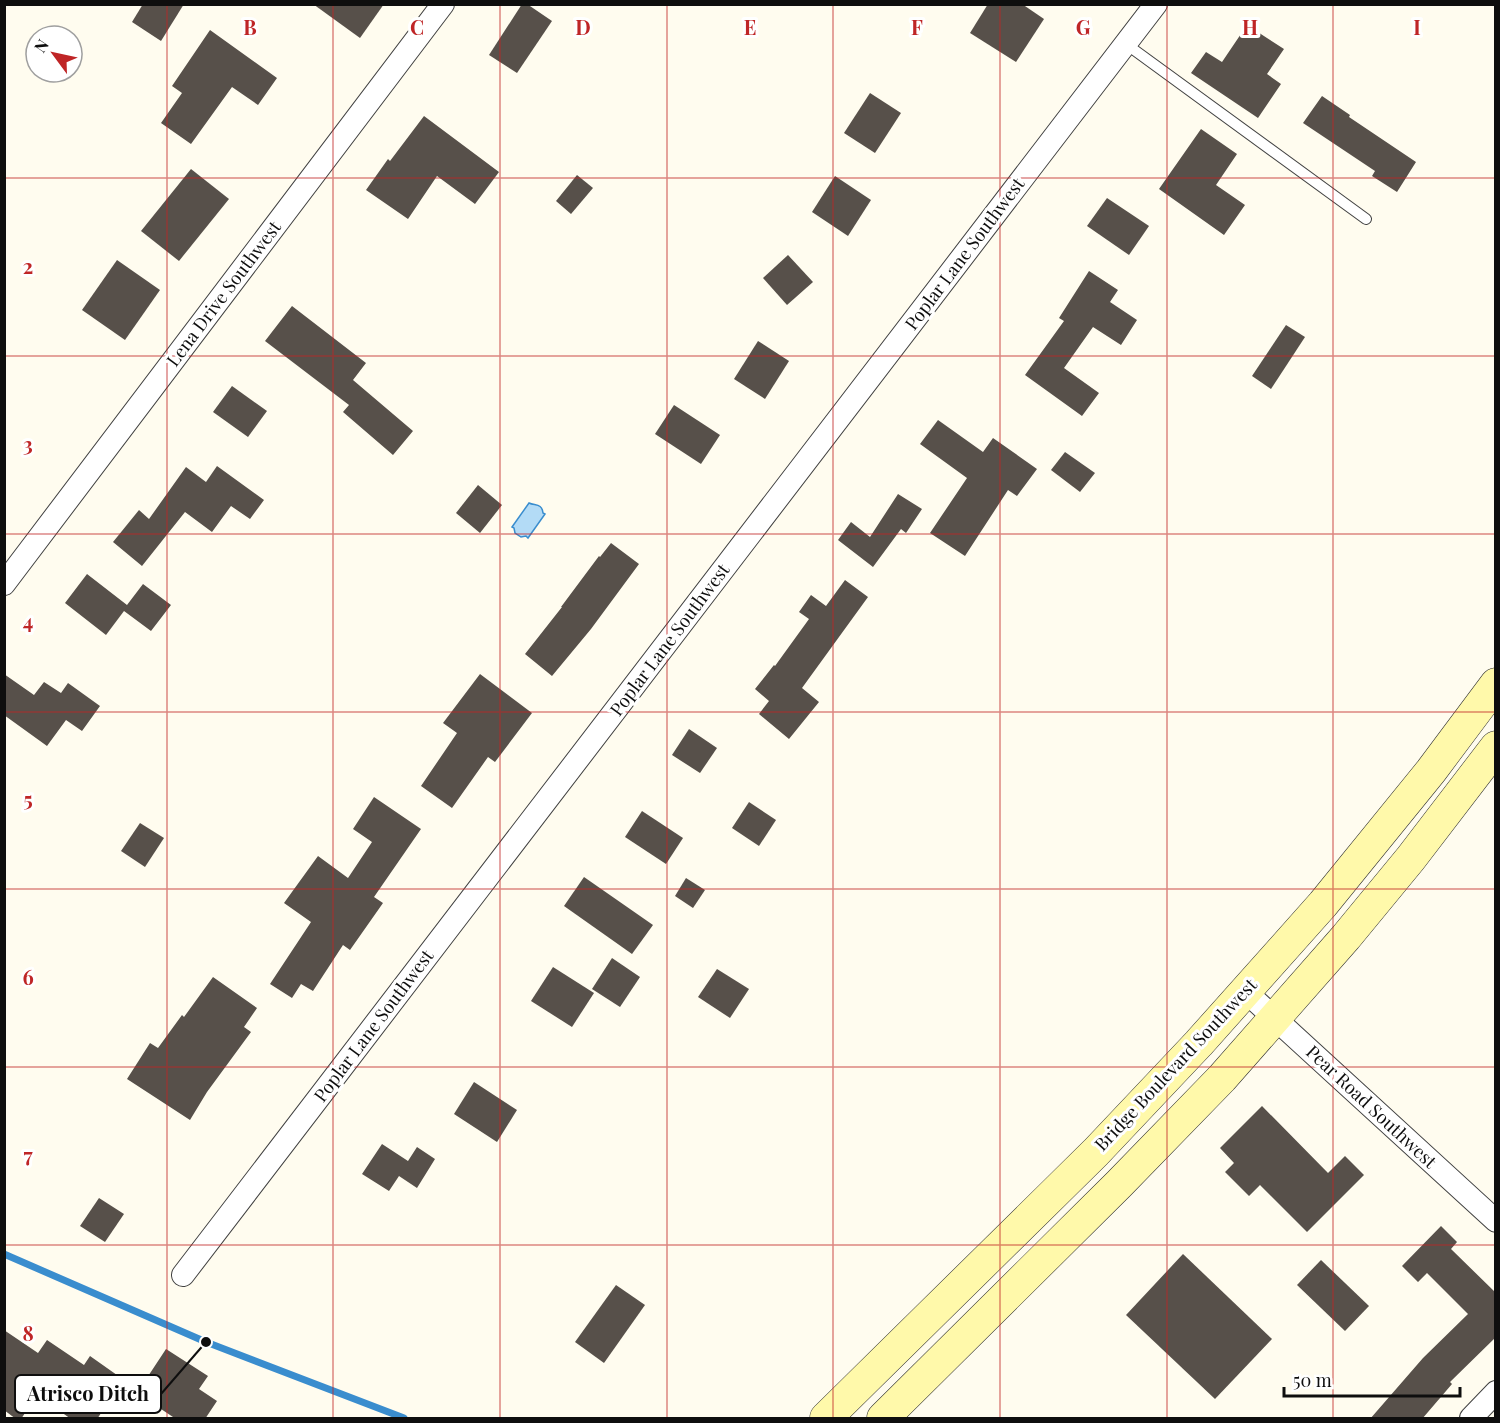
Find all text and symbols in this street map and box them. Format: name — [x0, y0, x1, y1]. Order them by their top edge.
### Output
text: B — [243, 13, 257, 40]
text: C — [410, 13, 424, 40]
text: D — [575, 13, 591, 40]
text: E — [744, 13, 756, 40]
text: F — [911, 13, 923, 40]
text: G — [1076, 13, 1091, 40]
text: H — [1242, 13, 1258, 40]
text: I — [1413, 13, 1421, 40]
north arrow — [24, 24, 84, 84]
text: N — [29, 35, 53, 56]
street label: Poplar Lane Southwest — [899, 172, 1030, 334]
street label: Lena Drive Southwest — [161, 215, 286, 371]
text: 2 — [23, 252, 33, 279]
text: 3 — [23, 430, 33, 457]
street label: Poplar Lane Southwest — [604, 558, 735, 720]
text: 4 — [23, 607, 33, 634]
text: 5 — [23, 785, 33, 812]
street label: Poplar Lane Southwest — [308, 944, 439, 1106]
text: 6 — [22, 963, 34, 990]
street label: Bridge Boulevard Southwest — [1089, 972, 1262, 1156]
street label: Pear Road Southwest — [1301, 1040, 1442, 1173]
text: 7 — [23, 1141, 33, 1168]
text: 8 — [22, 1319, 34, 1346]
scale bar — [1284, 1360, 1460, 1398]
text: 50 m — [1293, 1368, 1332, 1392]
callout: Atrisco Ditch — [15, 1375, 161, 1413]
text: Atrisco Ditch — [26, 1379, 149, 1406]

